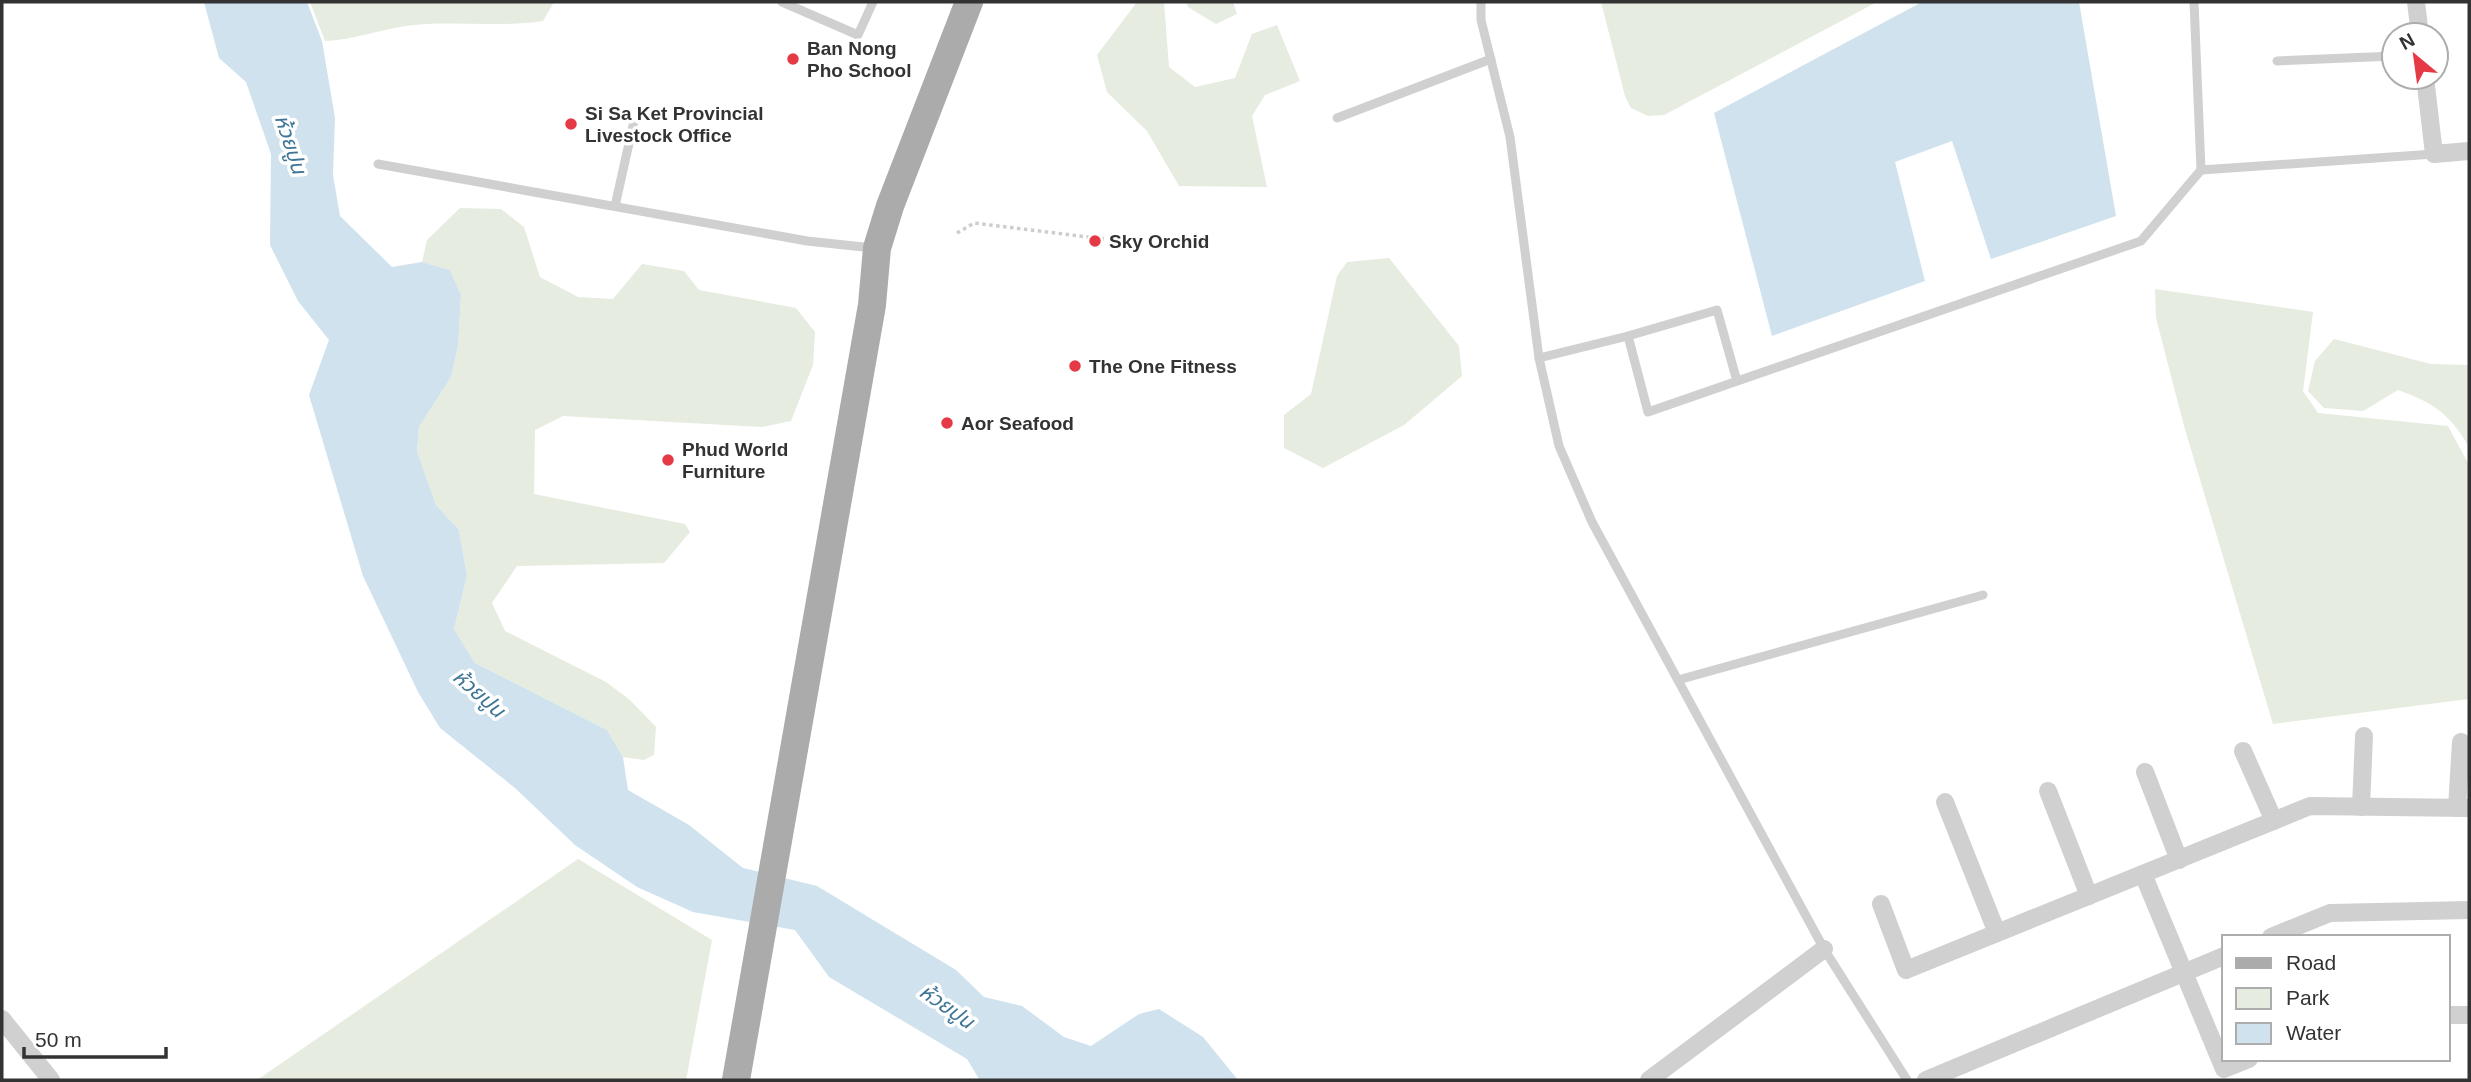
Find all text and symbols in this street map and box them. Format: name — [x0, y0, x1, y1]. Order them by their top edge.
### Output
north arrow — [2380, 21, 2450, 91]
text: N — [2396, 29, 2418, 54]
place label: Ban Nong Pho School — [807, 38, 912, 81]
marker: Ban Nong Pho School — [785, 51, 801, 67]
place label: Si Sa Ket Provincial Livestock Office — [585, 103, 763, 146]
water label: ห้วยปูน — [269, 112, 312, 178]
marker: Si Sa Ket Provincial Livestock Office — [563, 116, 579, 132]
place label: Sky Orchid — [1109, 231, 1209, 252]
marker: Sky Orchid — [1087, 233, 1103, 249]
place label: The One Fitness — [1089, 356, 1237, 377]
marker: The One Fitness — [1067, 358, 1083, 374]
place label: Aor Seafood — [961, 413, 1074, 434]
marker: Aor Seafood — [939, 415, 955, 431]
place label: Phud World Furniture — [682, 439, 788, 482]
marker: Phud World Furniture — [660, 452, 676, 468]
water label: ห้วยปูน — [447, 664, 510, 724]
legend — [2222, 935, 2450, 1061]
text: Road — [2286, 951, 2336, 974]
water label: ห้วยปูน — [914, 979, 979, 1035]
text: Park — [2286, 986, 2330, 1009]
scale bar — [24, 1016, 166, 1060]
text: Water — [2286, 1021, 2341, 1044]
text: 50 m — [35, 1028, 82, 1051]

